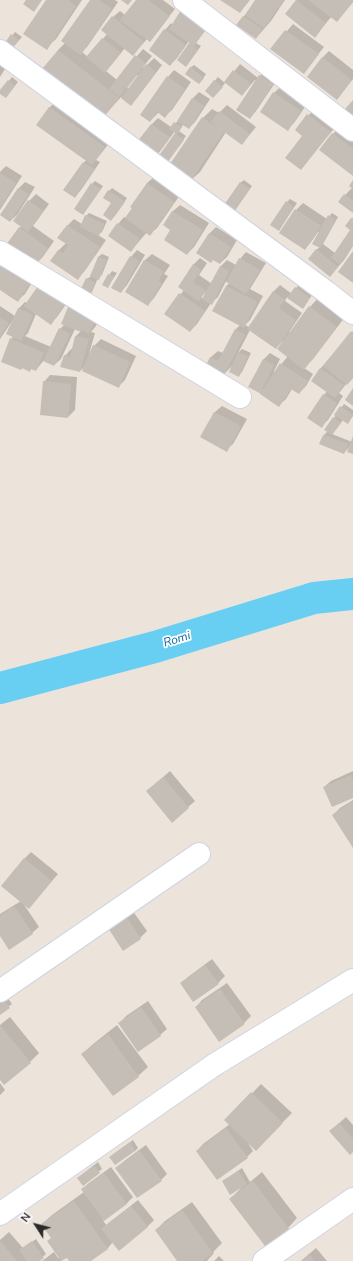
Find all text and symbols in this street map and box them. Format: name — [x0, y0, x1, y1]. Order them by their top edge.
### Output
water label: Romi — [162, 629, 192, 651]
north arrow — [16, 1205, 56, 1245]
text: N — [17, 1210, 34, 1225]

